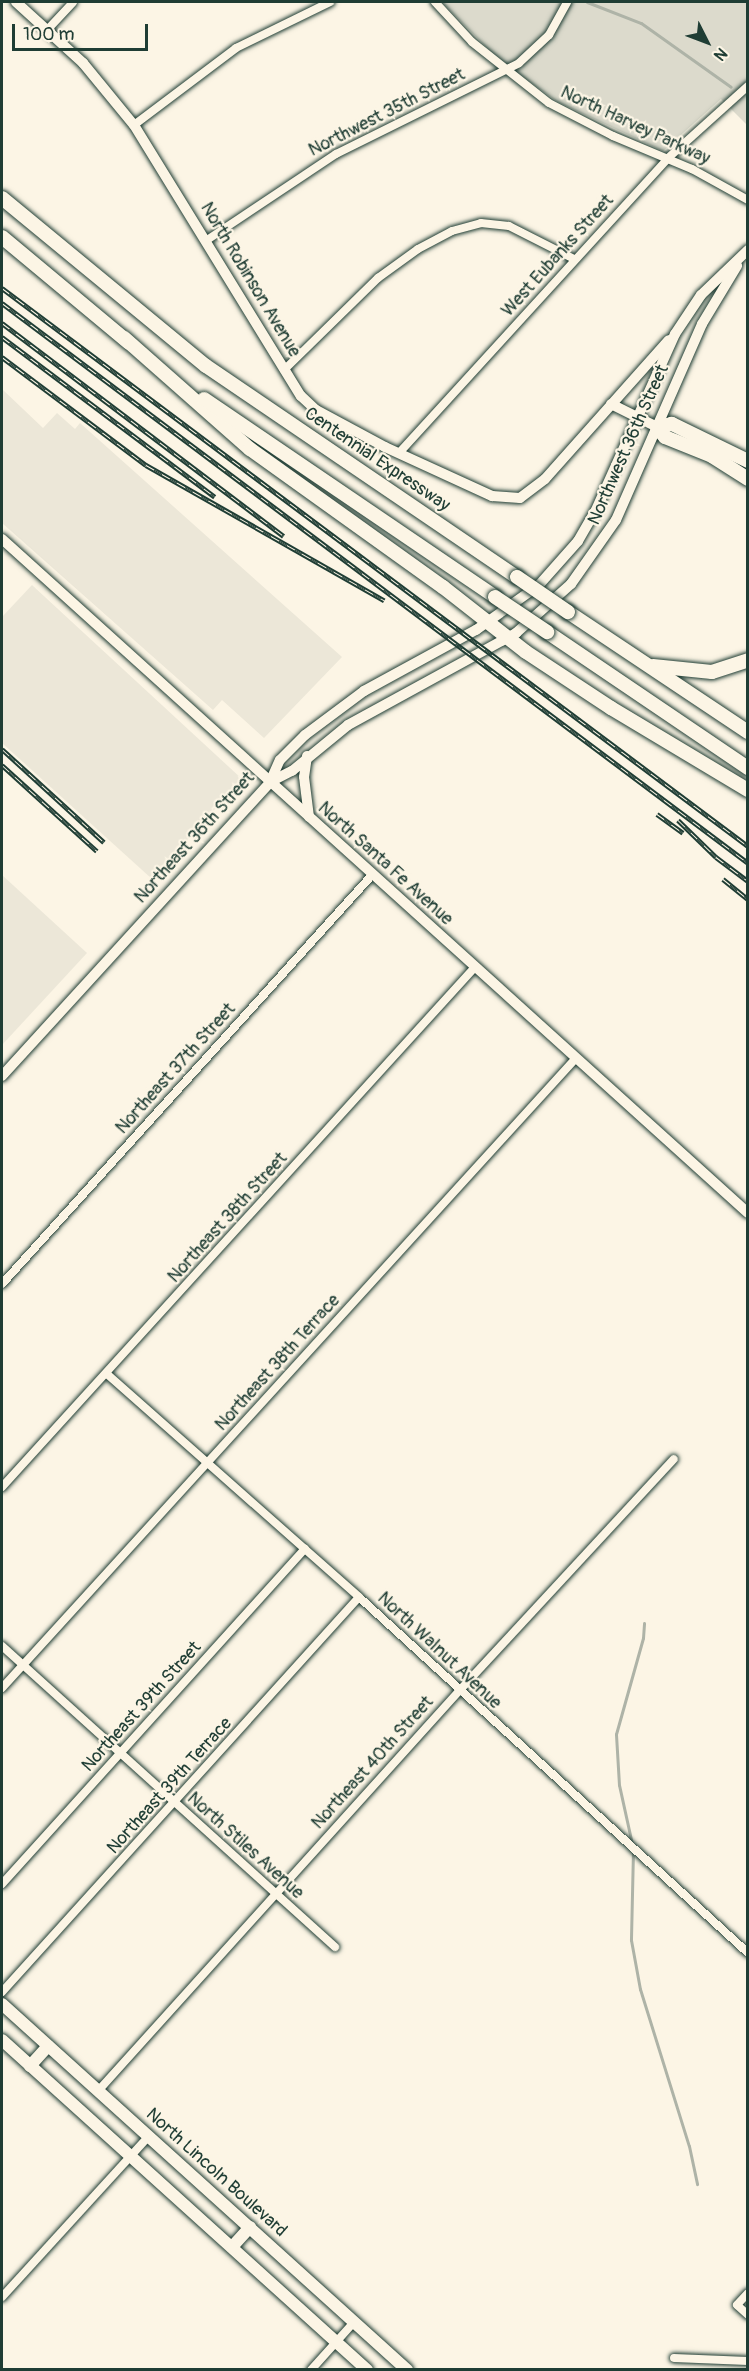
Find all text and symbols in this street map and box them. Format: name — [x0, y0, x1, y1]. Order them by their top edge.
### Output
scale bar — [15, 12, 152, 50]
north arrow — [677, 12, 737, 72]
text: 100 m — [23, 23, 75, 46]
text: N — [709, 43, 731, 65]
street label: Northwest 35th Street — [305, 64, 469, 162]
street label: North Harvey Parkway — [557, 82, 713, 170]
street label: West Eubanks Street — [497, 190, 619, 322]
street label: North Robinson Avenue — [195, 199, 305, 361]
street label: Northwest 36th Street — [584, 362, 674, 528]
street label: Centennial Expressway — [300, 403, 454, 517]
street label: Northeast 36th Street — [130, 768, 260, 908]
street label: North Santa Fe Avenue — [313, 798, 457, 930]
street label: Northeast 37th Street — [112, 999, 240, 1139]
street label: Northeast 38th Street — [164, 1148, 292, 1288]
street label: Northeast 38th Terrace — [211, 1290, 345, 1436]
street label: North Walnut Avenue — [373, 1588, 505, 1714]
street label: Northeast 39th Street — [78, 1637, 206, 1777]
street label: Northeast 40th Street — [308, 1692, 438, 1834]
street label: Northeast 39th Terrace — [103, 1713, 237, 1859]
street label: North Stiles Avenue — [182, 1788, 308, 1904]
street label: North Lincoln Boulevard — [141, 2104, 291, 2242]

